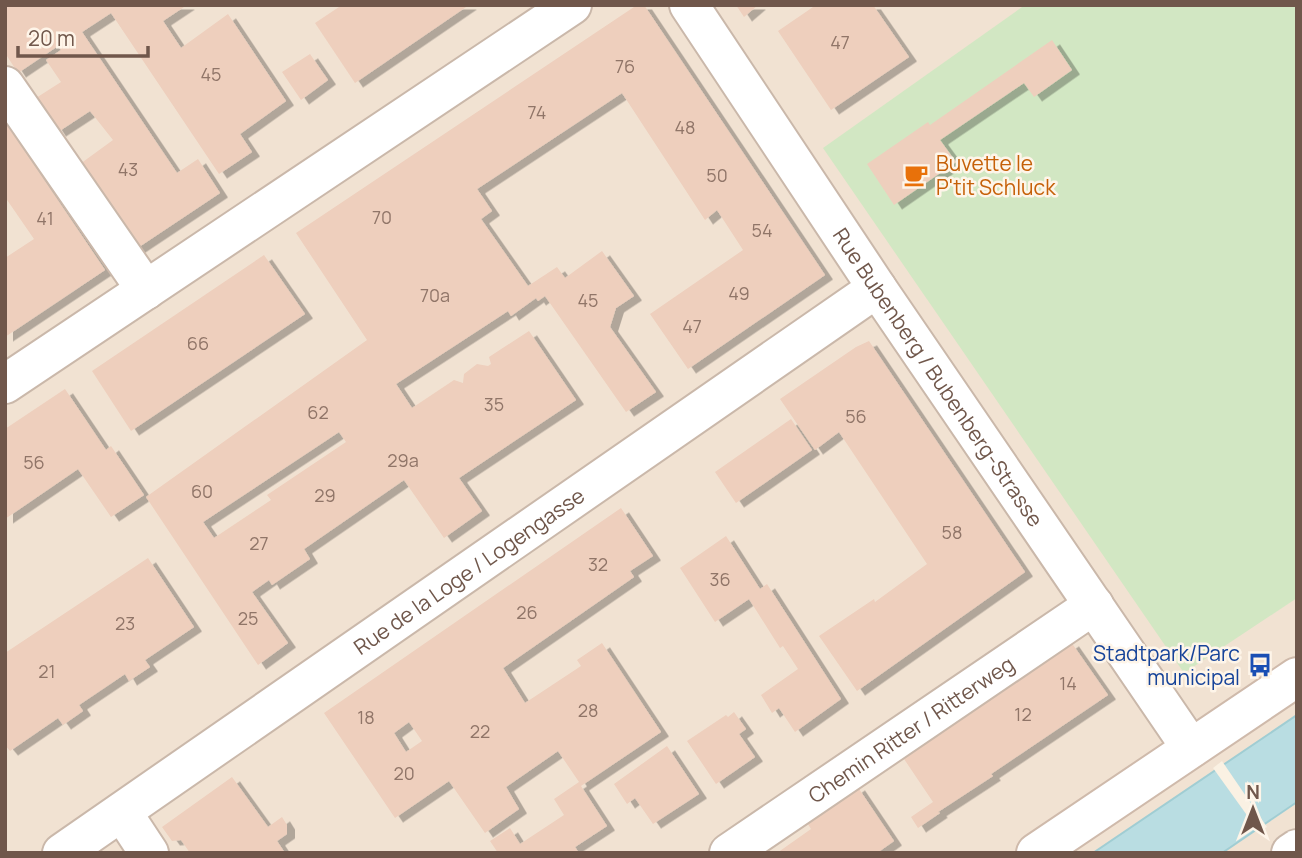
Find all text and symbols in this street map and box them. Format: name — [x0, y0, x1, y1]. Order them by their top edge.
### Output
scale bar — [18, 14, 147, 58]
text: 20 m — [28, 24, 75, 52]
house number: 47 — [830, 30, 850, 54]
house number: 76 — [615, 54, 635, 78]
house number: 45 — [200, 62, 222, 86]
house number: 74 — [528, 100, 546, 124]
house number: 48 — [674, 115, 696, 139]
place label: Buvette le P'tit Schluck — [936, 149, 1056, 201]
house number: 43 — [118, 157, 138, 181]
cafe icon: Buvette le P'tit Schluck — [902, 161, 930, 189]
house number: 50 — [706, 163, 728, 187]
house number: 70 — [372, 205, 392, 229]
house number: 41 — [36, 206, 54, 230]
house number: 54 — [751, 218, 773, 242]
street label: Rue Bubenberg / Bubenberg-Strasse — [827, 222, 1050, 532]
house number: 49 — [728, 281, 750, 305]
house number: 70a — [420, 283, 450, 307]
house number: 45 — [577, 288, 599, 312]
house number: 47 — [682, 314, 702, 338]
house number: 66 — [187, 331, 209, 355]
house number: 35 — [484, 392, 504, 416]
house number: 62 — [307, 400, 329, 424]
house number: 56 — [845, 404, 867, 428]
house number: 29a — [387, 448, 419, 472]
house number: 56 — [23, 450, 45, 474]
house number: 60 — [191, 479, 213, 503]
street label: Rue de la Loge / Logengasse — [348, 481, 590, 661]
house number: 29 — [314, 483, 336, 507]
house number: 58 — [942, 520, 962, 544]
house number: 27 — [249, 531, 269, 555]
house number: 32 — [588, 552, 608, 576]
house number: 36 — [709, 567, 731, 591]
house number: 26 — [516, 600, 538, 624]
house number: 25 — [238, 606, 258, 630]
house number: 23 — [115, 611, 135, 635]
place label: Stadtpark/Parc municipal — [1093, 639, 1240, 691]
street label: Chemin Ritter / Ritterweg — [803, 649, 1019, 809]
bus stop icon: Stadtpark/Parc municipal — [1246, 651, 1274, 679]
house number: 21 — [38, 659, 56, 683]
house number: 14 — [1059, 671, 1077, 695]
house number: 28 — [578, 698, 598, 722]
house number: 12 — [1014, 702, 1032, 726]
house number: 18 — [357, 705, 375, 729]
house number: 22 — [470, 719, 490, 743]
house number: 20 — [393, 761, 415, 785]
north arrow — [1218, 774, 1288, 844]
text: N — [1246, 779, 1260, 805]

